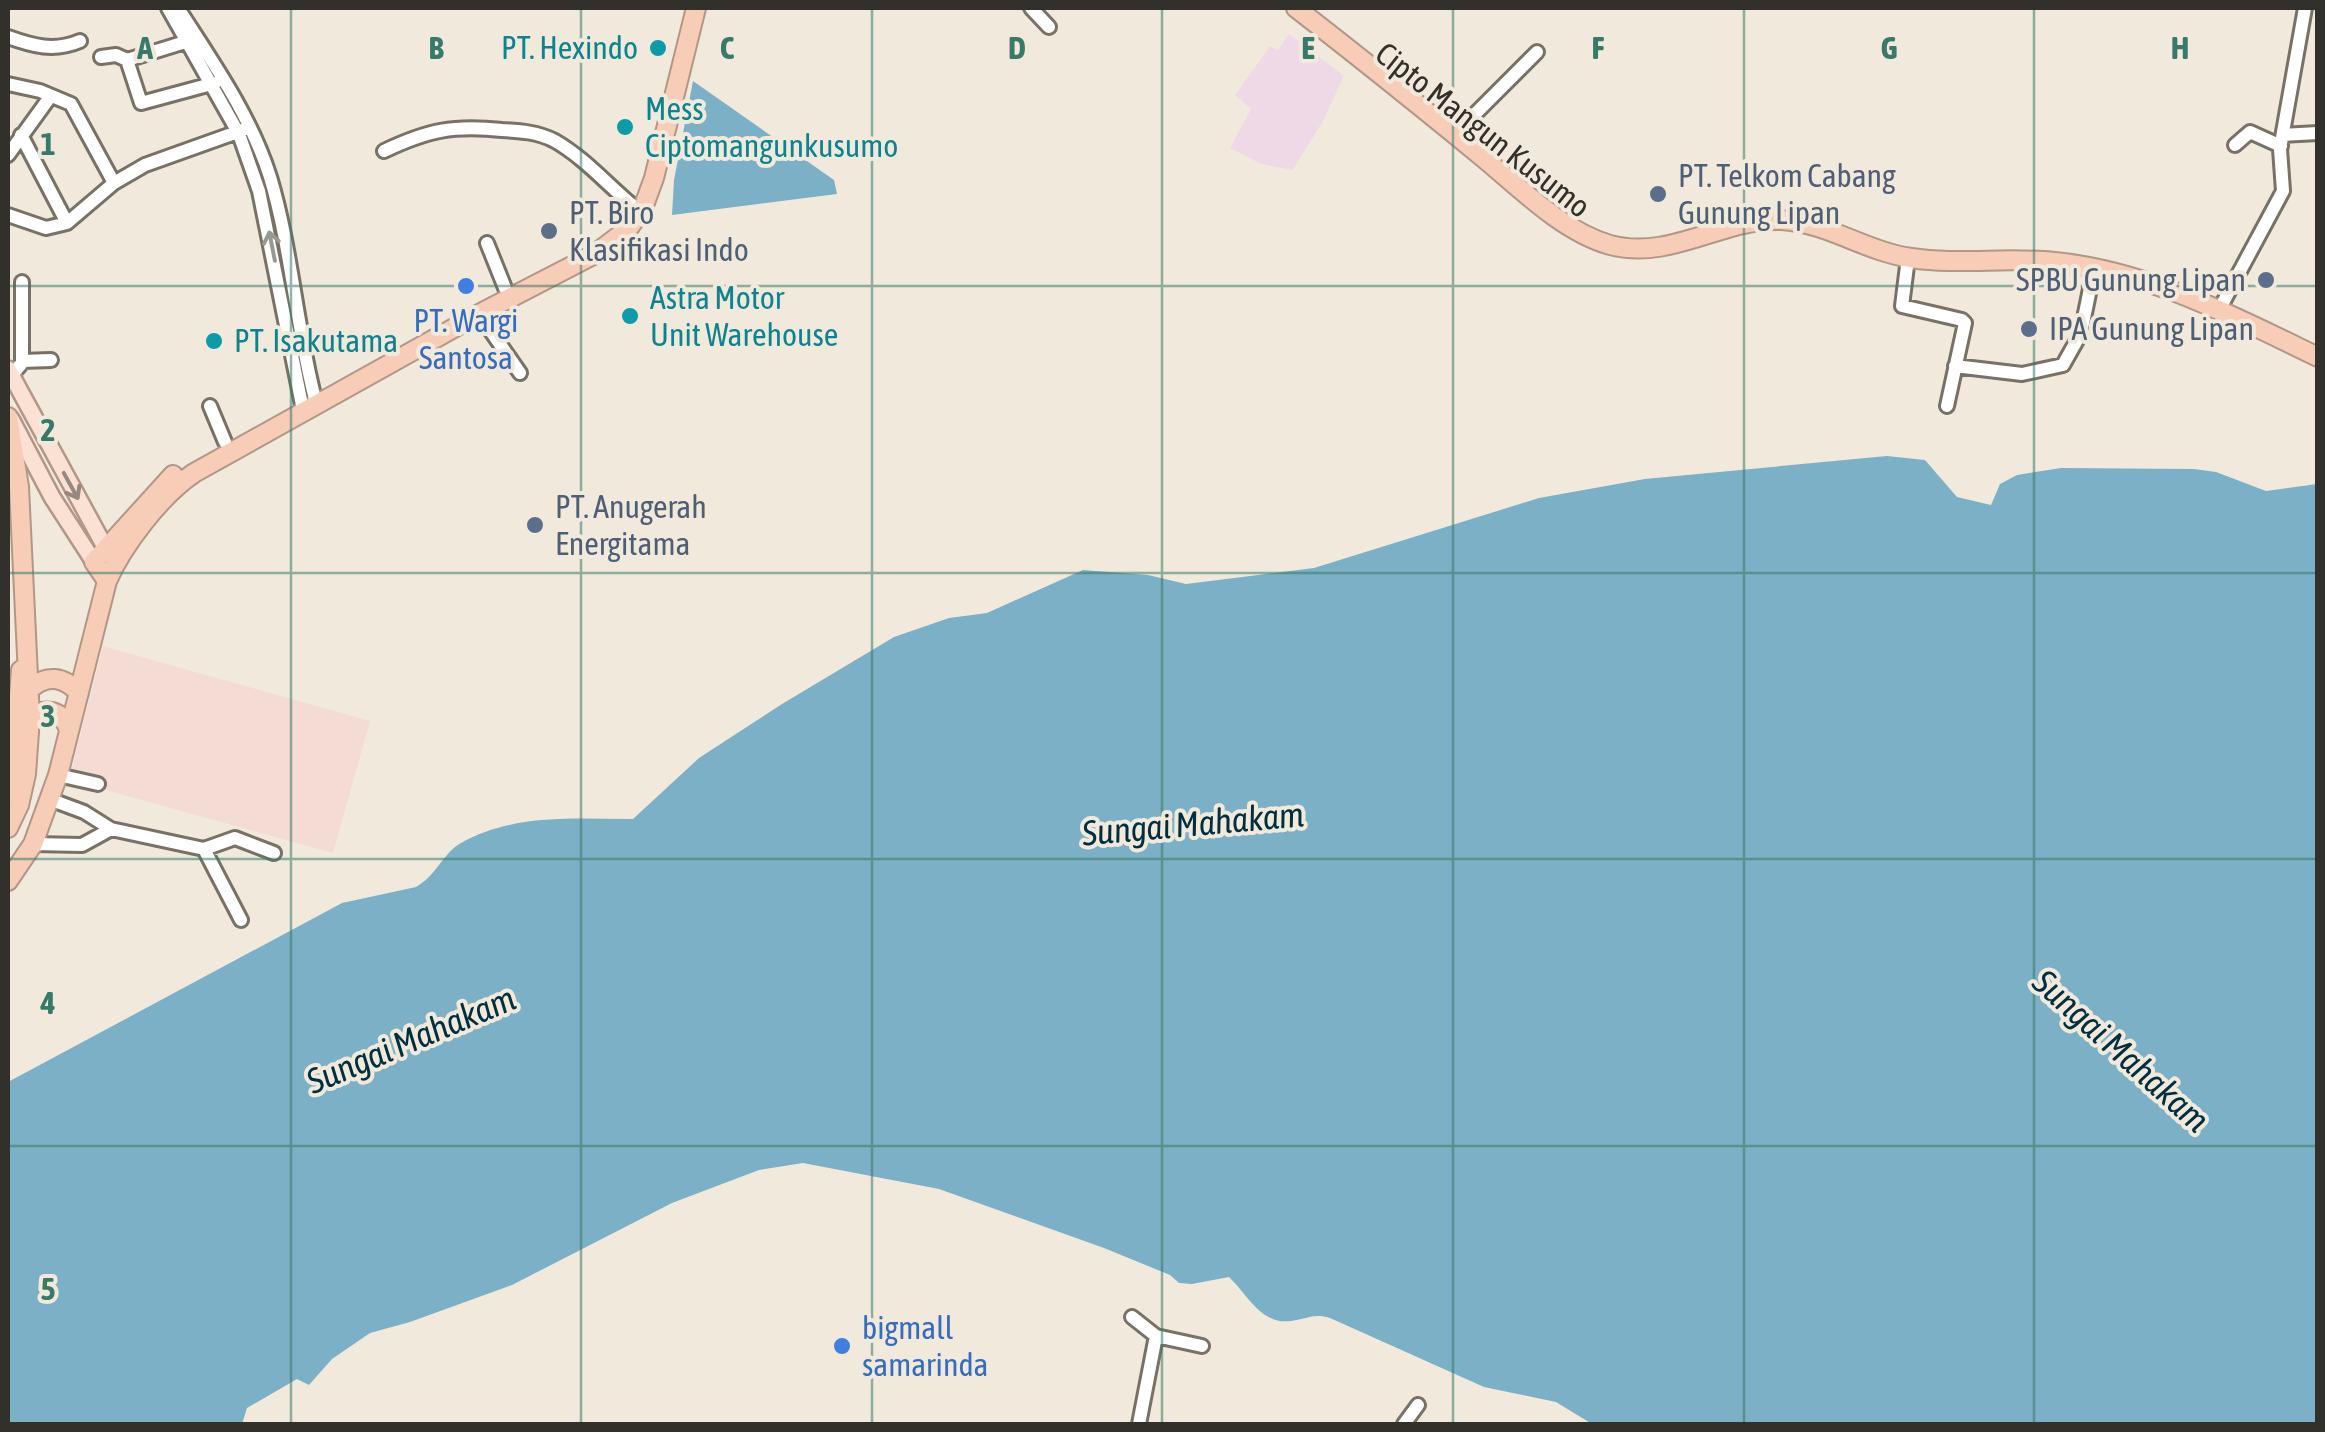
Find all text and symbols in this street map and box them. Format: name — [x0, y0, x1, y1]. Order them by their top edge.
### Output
text: A — [136, 29, 153, 66]
text: B — [428, 29, 444, 66]
place label: PT. Hexindo — [501, 29, 638, 66]
text: C — [720, 29, 735, 66]
text: D — [1008, 29, 1026, 66]
text: E — [1301, 29, 1315, 66]
text: F — [1592, 29, 1605, 66]
text: G — [1881, 29, 1898, 66]
text: H — [2171, 29, 2189, 66]
street label: Cipto Mangun Kusumo — [1369, 34, 1598, 225]
marker: PT. Hexindo — [647, 37, 669, 59]
place label: Mess Ciptomangunkusumo — [645, 90, 898, 164]
marker: Mess Ciptomangunkusumo — [614, 116, 636, 138]
text: 1 — [40, 125, 56, 162]
place label: PT. Telkom Cabang Gunung Lipan — [1678, 157, 1896, 231]
marker: PT. Telkom Cabang Gunung Lipan — [1647, 183, 1669, 205]
place label: PT. Biro Klasifikasi Indo — [569, 194, 749, 268]
marker: PT. Biro Klasifikasi Indo — [538, 220, 560, 242]
one-way arrow — [262, 230, 281, 263]
place label: SPBU Gunung Lipan — [2016, 261, 2246, 298]
marker: SPBU Gunung Lipan — [2255, 269, 2277, 291]
marker: PT. Wargi Santosa — [455, 275, 477, 297]
place label: Astra Motor Unit Warehouse — [650, 279, 838, 353]
place label: PT. Wargi Santosa — [414, 302, 518, 376]
marker: Astra Motor Unit Warehouse — [619, 305, 641, 327]
place label: IPA Gunung Lipan — [2049, 310, 2254, 347]
marker: IPA Gunung Lipan — [2018, 318, 2040, 340]
place label: PT. Isakutama — [234, 322, 398, 359]
marker: PT. Isakutama — [203, 330, 225, 352]
text: 2 — [40, 411, 56, 448]
one-way arrow — [62, 470, 81, 500]
place label: PT. Anugerah Energitama — [555, 488, 707, 562]
marker: PT. Anugerah Energitama — [524, 514, 546, 536]
text: 3 — [40, 697, 56, 734]
water label: Sungai Mahakam — [1079, 793, 1306, 853]
water label: Sungai Mahakam — [2025, 960, 2218, 1140]
water label: Sungai Mahakam — [299, 977, 521, 1101]
text: 4 — [39, 984, 56, 1021]
text: 5 — [40, 1270, 56, 1307]
place label: bigmall samarinda — [862, 1309, 988, 1383]
marker: bigmall samarinda — [831, 1335, 853, 1357]

